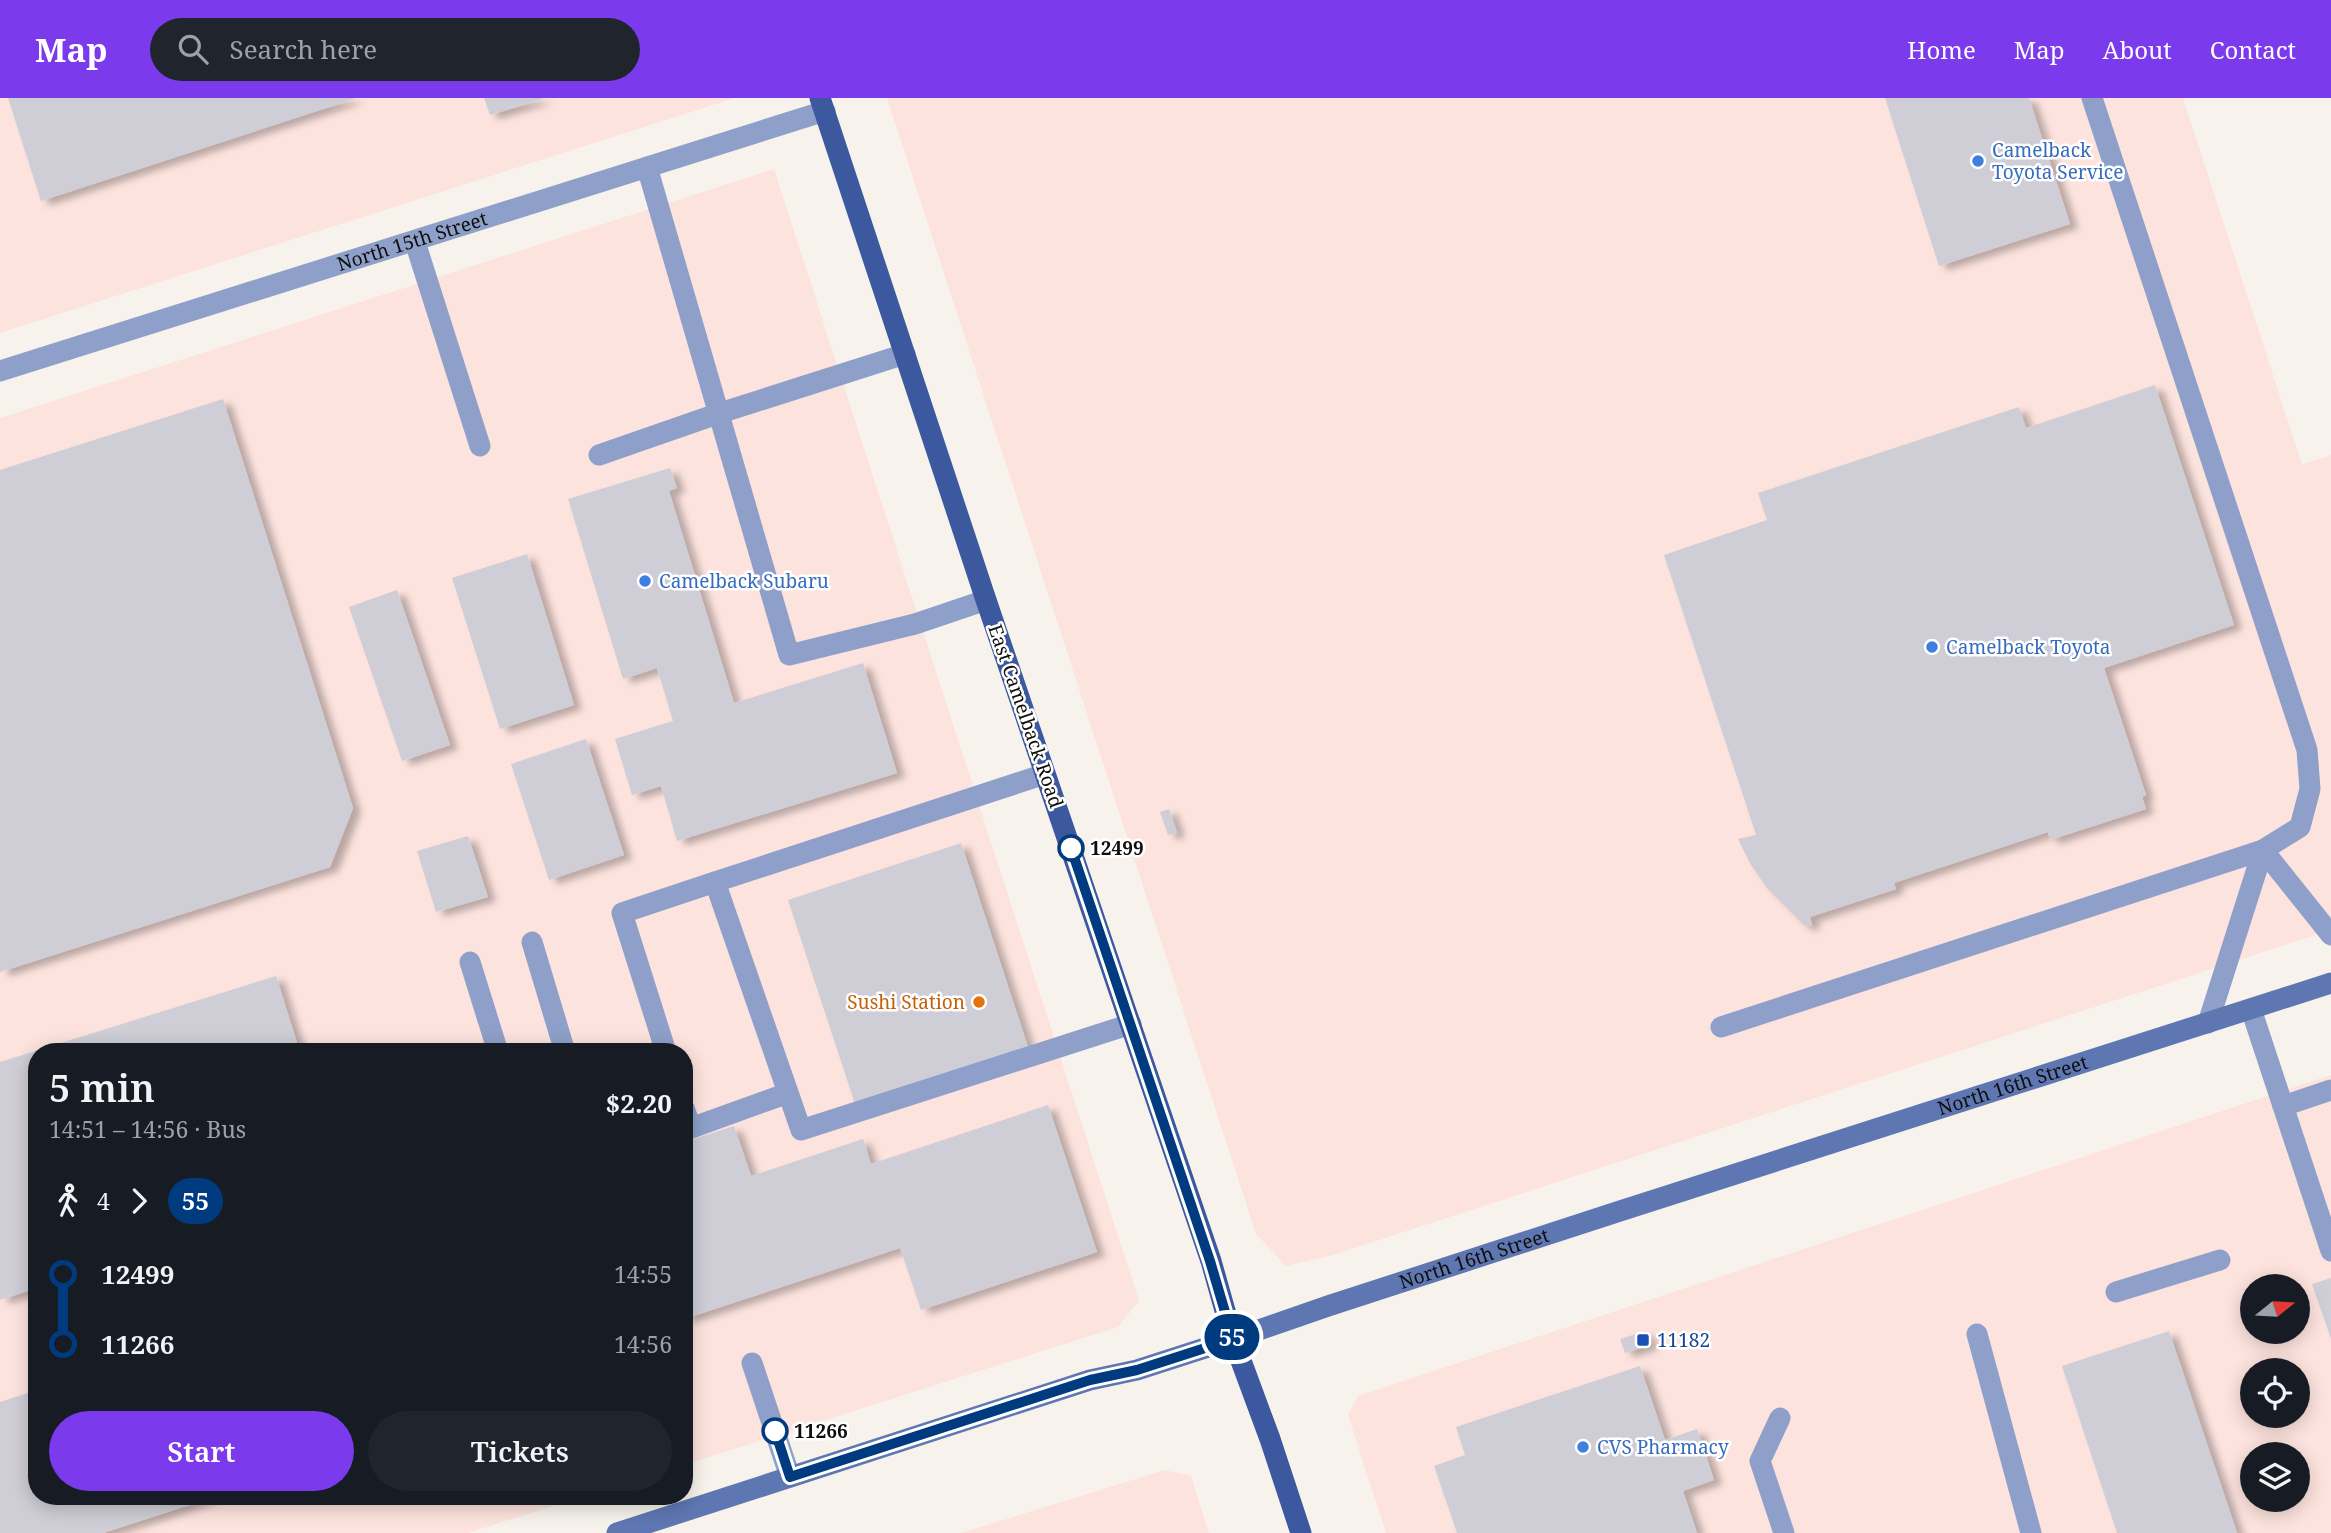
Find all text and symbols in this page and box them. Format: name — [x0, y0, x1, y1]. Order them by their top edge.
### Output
search box — [150, 18, 640, 81]
text: Map — [35, 27, 108, 72]
icon: search — [174, 30, 212, 68]
text: Search here — [230, 31, 377, 67]
text: Home — [1907, 33, 1976, 66]
text: Map — [2014, 33, 2065, 66]
text: About — [2103, 33, 2172, 66]
text: Contact — [2210, 33, 2296, 66]
place label: Camelback Toyota Service — [1992, 137, 2123, 185]
marker: Camelback Toyota Service — [1970, 153, 1986, 169]
street label: North 15th Street — [334, 205, 491, 277]
place label: Camelback Subaru — [659, 568, 829, 594]
marker: Camelback Subaru — [637, 573, 653, 589]
street label: East Camelback Road — [982, 621, 1070, 812]
place label: Camelback Toyota — [1946, 634, 2111, 660]
marker: Camelback Toyota — [1924, 639, 1940, 655]
marker: 12499 — [1058, 835, 1084, 861]
place label: 12499 — [1090, 835, 1144, 861]
place label: Sushi Station — [847, 989, 965, 1015]
marker: Sushi Station — [971, 994, 987, 1010]
street label: North 16th Street — [1934, 1049, 2091, 1121]
text: 5 min — [49, 1061, 155, 1113]
text: $2.20 — [606, 1085, 672, 1121]
text: 14:51 – 14:56 · Bus — [49, 1113, 246, 1145]
icon: walk — [49, 1182, 87, 1220]
icon: forward — [120, 1182, 158, 1220]
text: 55 — [182, 1184, 209, 1217]
text: 4 — [97, 1185, 110, 1217]
street label: North 16th Street — [1396, 1222, 1552, 1295]
text: 12499 — [101, 1256, 174, 1292]
text: 14:55 — [614, 1258, 672, 1290]
north arrow — [2240, 1274, 2310, 1344]
map controls — [2240, 1274, 2310, 1512]
line badge: 55 — [1200, 1314, 1264, 1360]
text: 55 — [1218, 1320, 1246, 1353]
text: 11266 — [101, 1326, 174, 1362]
place label: 11182 — [1657, 1327, 1710, 1353]
text: 14:56 — [614, 1328, 672, 1360]
marker: 11182 — [1635, 1332, 1651, 1348]
button: locate — [2240, 1358, 2310, 1428]
button: Start — [49, 1411, 354, 1491]
button: Tickets — [368, 1411, 672, 1491]
marker: 11266 — [762, 1418, 788, 1444]
place label: 11266 — [794, 1418, 848, 1444]
place label: CVS Pharmacy — [1597, 1434, 1729, 1460]
marker: CVS Pharmacy — [1575, 1439, 1591, 1455]
button: layers — [2240, 1442, 2310, 1512]

